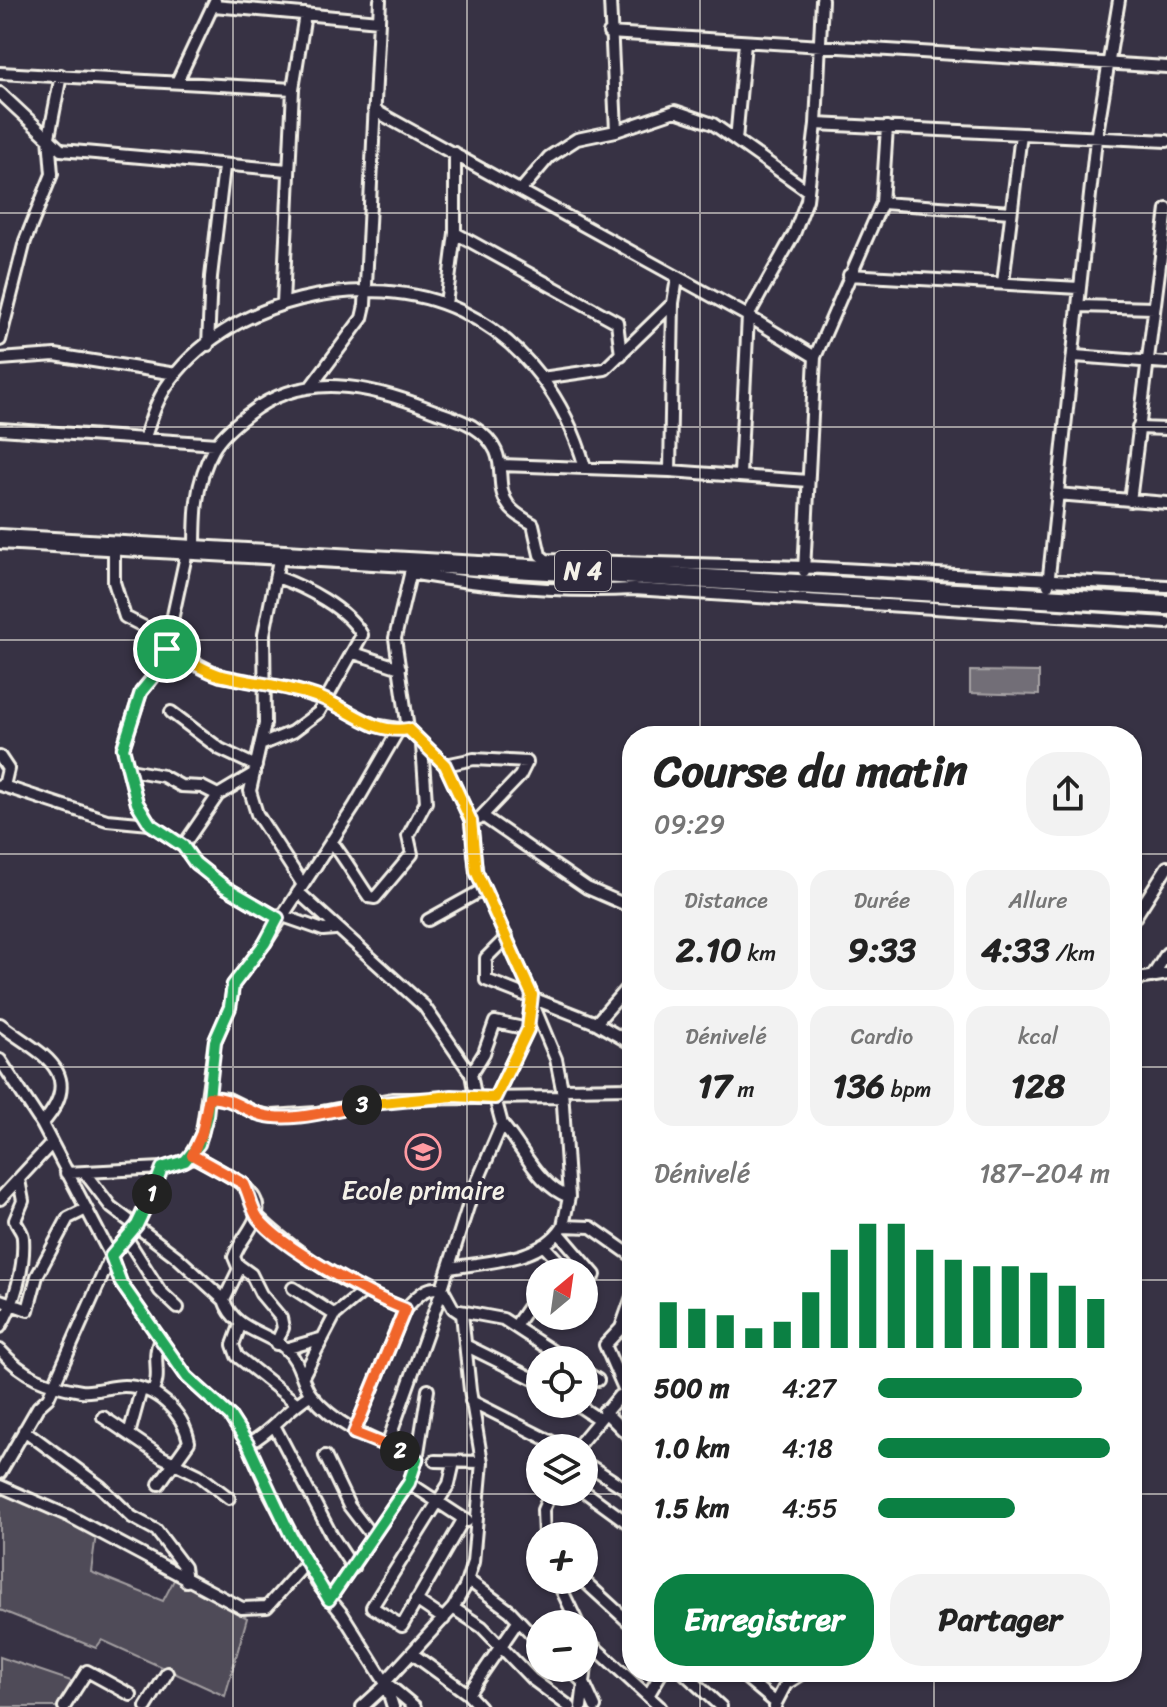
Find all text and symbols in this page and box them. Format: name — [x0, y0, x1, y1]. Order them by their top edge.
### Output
road number: N 4 — [555, 551, 611, 591]
pin — [133, 615, 201, 683]
icon: arrive — [145, 627, 189, 671]
text: Course du matin — [654, 732, 968, 810]
button: share — [1026, 752, 1110, 836]
text: 09:29 — [654, 801, 725, 847]
text: Distance — [684, 881, 768, 920]
text: Durée — [854, 881, 910, 920]
text: Allure — [1008, 881, 1068, 920]
text: 2.10 — [676, 920, 742, 980]
text: 9:33 — [848, 920, 916, 980]
text: 4:33 — [981, 920, 1050, 980]
text: km — [742, 934, 776, 973]
text: /km — [1050, 934, 1095, 973]
text: Dénivelé — [685, 1017, 767, 1056]
text: Cardio — [851, 1017, 913, 1056]
text: kcal — [1018, 1017, 1058, 1056]
text: 17 — [698, 1056, 732, 1116]
text: 136 — [833, 1056, 885, 1116]
text: 128 — [1011, 1056, 1065, 1116]
text: m — [732, 1070, 754, 1109]
text: bpm — [885, 1070, 931, 1109]
pin: 3 — [342, 1085, 382, 1125]
text: 3 — [356, 1085, 368, 1124]
school or university icon: Ecole primaire — [404, 1133, 442, 1171]
text: Dénivelé — [654, 1150, 750, 1196]
text: 187–204 m — [979, 1150, 1110, 1196]
place label: Ecole primaire — [341, 1167, 505, 1213]
pin: 1 — [132, 1174, 172, 1214]
text: 1 — [147, 1174, 157, 1213]
north arrow — [526, 1258, 598, 1330]
map controls — [526, 1258, 598, 1682]
button: locate — [526, 1346, 598, 1418]
text: 500 m — [654, 1365, 729, 1411]
text: 4:27 — [782, 1365, 836, 1411]
text: 1.0 km — [654, 1425, 730, 1471]
text: 4:18 — [782, 1425, 833, 1471]
pin: 2 — [380, 1431, 420, 1471]
text: 2 — [394, 1431, 406, 1470]
button: layers — [526, 1434, 598, 1506]
text: 1.5 km — [654, 1485, 729, 1531]
text: 4:55 — [782, 1485, 838, 1531]
button: + — [526, 1522, 598, 1594]
button: Enregistrer — [654, 1574, 874, 1666]
button: Partager — [890, 1574, 1110, 1666]
button: − — [526, 1610, 598, 1682]

